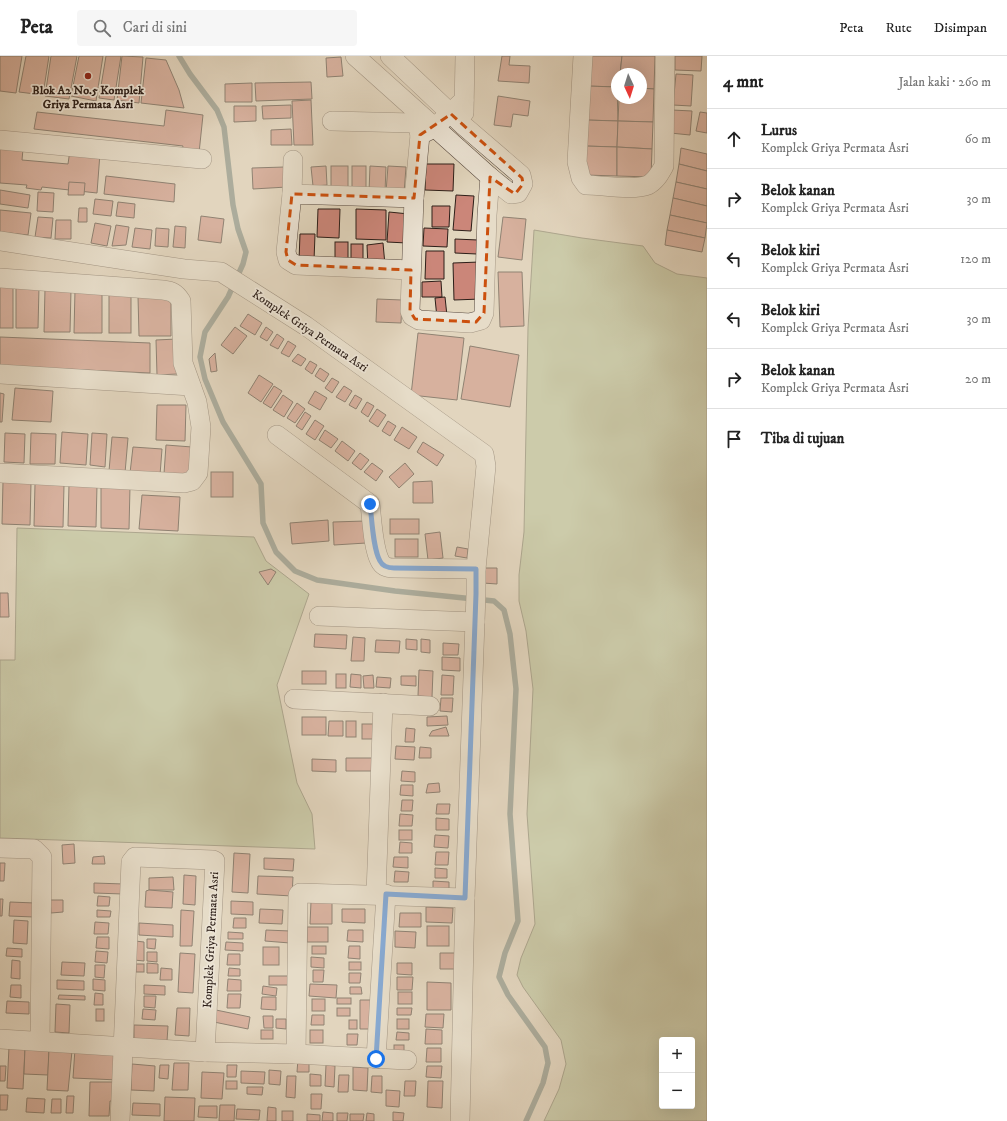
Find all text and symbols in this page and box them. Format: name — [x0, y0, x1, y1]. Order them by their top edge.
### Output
search box — [77, 10, 357, 46]
text: Peta — [20, 16, 53, 39]
icon: search — [91, 17, 113, 39]
text: Cari di sini — [123, 18, 187, 37]
text: Peta — [839, 19, 864, 37]
text: Rute — [886, 19, 912, 37]
text: Disimpan — [934, 19, 987, 37]
north arrow — [611, 68, 647, 104]
marker: Blok A2 No.5 Komplek Griya Permata Asri — [83, 71, 93, 81]
text: 4 mnt — [723, 71, 763, 93]
text: Jalan kaki · 260 m — [898, 74, 991, 90]
place label: Blok A2 No.5 Komplek Griya Permata Asri — [32, 83, 145, 112]
text: Lurus — [761, 121, 797, 140]
icon: ahead — [723, 128, 745, 150]
text: 60 m — [965, 131, 991, 147]
text: Komplek Griya Permata Asri — [761, 140, 909, 156]
text: Belok kanan — [761, 181, 835, 200]
icon: right — [723, 188, 745, 210]
text: 30 m — [967, 191, 991, 207]
text: Komplek Griya Permata Asri — [761, 200, 909, 216]
text: Belok kiri — [761, 241, 820, 260]
icon: left — [723, 248, 745, 270]
text: 120 m — [960, 251, 991, 267]
text: Komplek Griya Permata Asri — [761, 260, 909, 276]
street label: Komplek Griya Permata Asri — [249, 287, 371, 375]
text: Belok kiri — [761, 301, 820, 320]
icon: left — [723, 308, 745, 330]
text: 30 m — [967, 311, 991, 327]
text: Komplek Griya Permata Asri — [761, 320, 909, 336]
text: Belok kanan — [761, 361, 835, 380]
icon: right — [723, 368, 745, 390]
text: 20 m — [965, 371, 991, 387]
text: Komplek Griya Permata Asri — [761, 380, 909, 396]
icon: arrive — [723, 428, 745, 450]
text: Tiba di tujuan — [761, 429, 844, 448]
route end — [361, 495, 379, 513]
street label: Komplek Griya Permata Asri — [200, 871, 222, 1009]
map controls — [659, 1037, 695, 1109]
button: + — [659, 1037, 695, 1073]
route start — [367, 1050, 385, 1068]
button: − — [659, 1073, 695, 1109]

